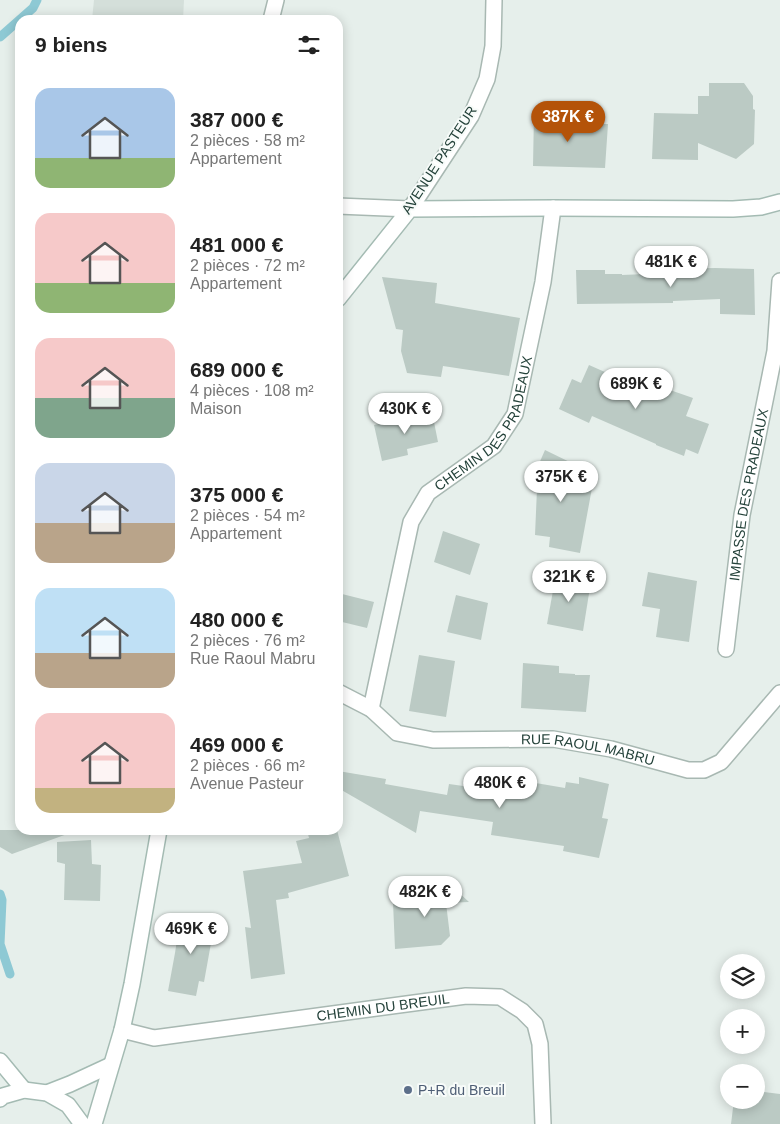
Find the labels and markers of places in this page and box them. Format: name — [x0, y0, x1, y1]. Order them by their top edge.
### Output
pin: 387K € — [527, 100, 609, 143]
pin: 481K € — [630, 246, 712, 288]
pin: 689K € — [595, 368, 677, 410]
pin: 430K € — [364, 392, 446, 435]
pin: 375K € — [520, 460, 602, 503]
pin: 321K € — [528, 560, 610, 603]
pin: 480K € — [459, 766, 541, 809]
pin: 482K € — [384, 876, 466, 918]
pin: 469K € — [150, 912, 232, 955]
place label: P+R du Breuil — [418, 1082, 505, 1098]
marker: P+R du Breuil — [402, 1084, 414, 1096]

